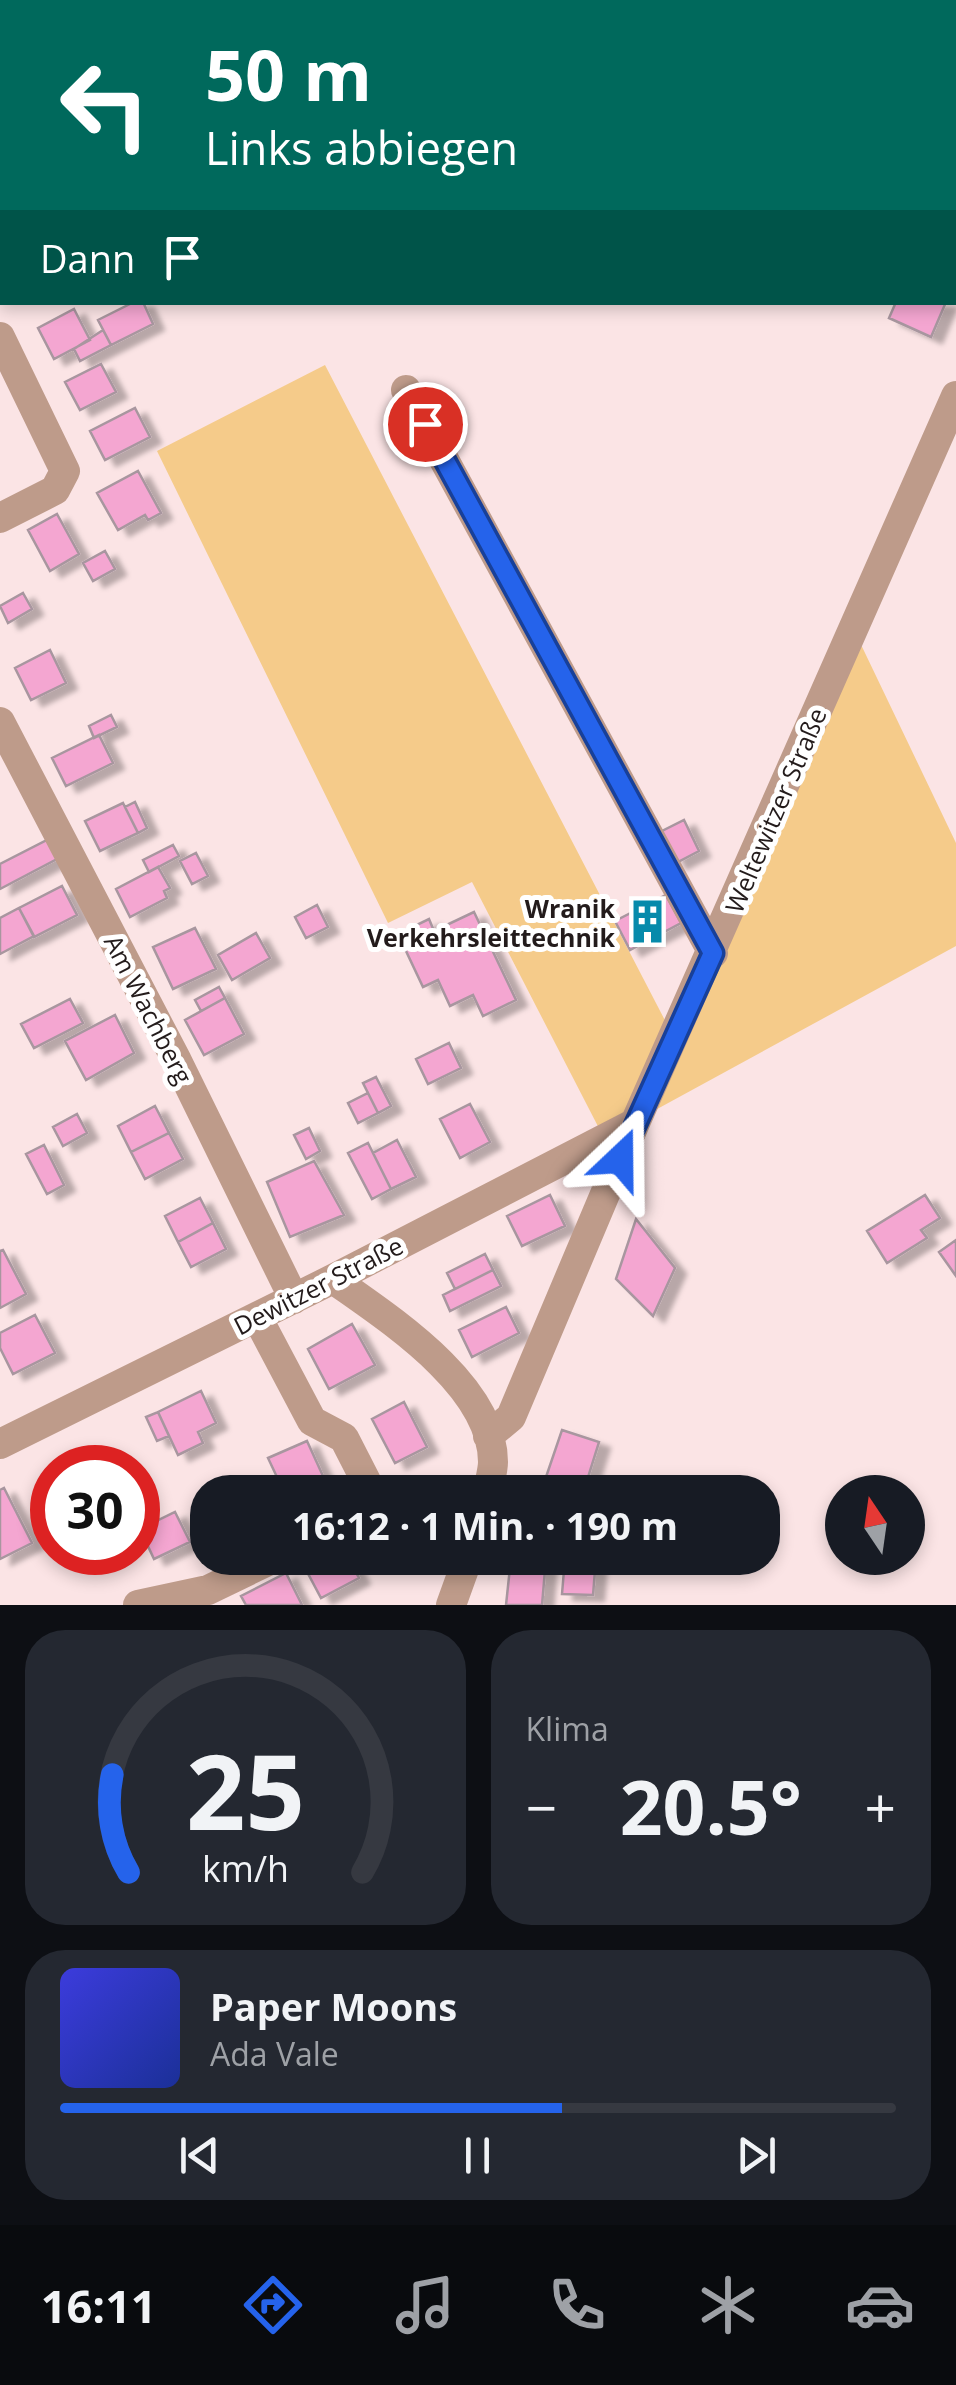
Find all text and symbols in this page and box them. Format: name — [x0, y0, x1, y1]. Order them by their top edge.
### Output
text: 50 m — [205, 26, 372, 122]
icon: left — [40, 40, 170, 170]
text: Links abbiegen — [205, 117, 518, 178]
icon: arrive — [155, 230, 210, 285]
text: Dann — [40, 232, 135, 284]
pin — [383, 382, 468, 467]
icon: arrive — [398, 397, 453, 452]
street label: Weltewitzer Straße — [716, 702, 834, 918]
place label: Wranik Verkehrsleittechnik — [367, 891, 615, 954]
building icon: Wranik Verkehrsleittechnik — [624, 898, 672, 946]
street label: Am Wachberg — [97, 929, 201, 1090]
position arrow — [568, 1107, 672, 1211]
street label: Dewitzer Straße — [228, 1228, 408, 1342]
speed limit sign: 30 — [30, 1445, 160, 1575]
north arrow — [825, 1475, 925, 1575]
map controls — [825, 1475, 925, 1575]
text: 16:12 · 1 Min. · 190 m — [292, 1499, 678, 1551]
text: Klima — [526, 1707, 609, 1750]
text: 25 — [186, 1719, 305, 1860]
text: 20.5° — [620, 1755, 802, 1857]
text: − — [526, 1769, 557, 1844]
text: + — [865, 1769, 896, 1844]
text: km/h — [202, 1844, 289, 1892]
text: Paper Moons — [210, 1980, 457, 2032]
text: Ada Vale — [210, 2032, 339, 2075]
icon: previous — [172, 2128, 227, 2183]
icon: pause — [450, 2128, 505, 2183]
icon: next — [729, 2128, 784, 2183]
icon: directions — [238, 2270, 308, 2340]
icon: music — [390, 2270, 460, 2340]
icon: phone — [542, 2270, 612, 2340]
icon: climate — [693, 2270, 763, 2340]
icon: car — [845, 2270, 915, 2340]
text: 16:11 — [41, 2275, 157, 2336]

